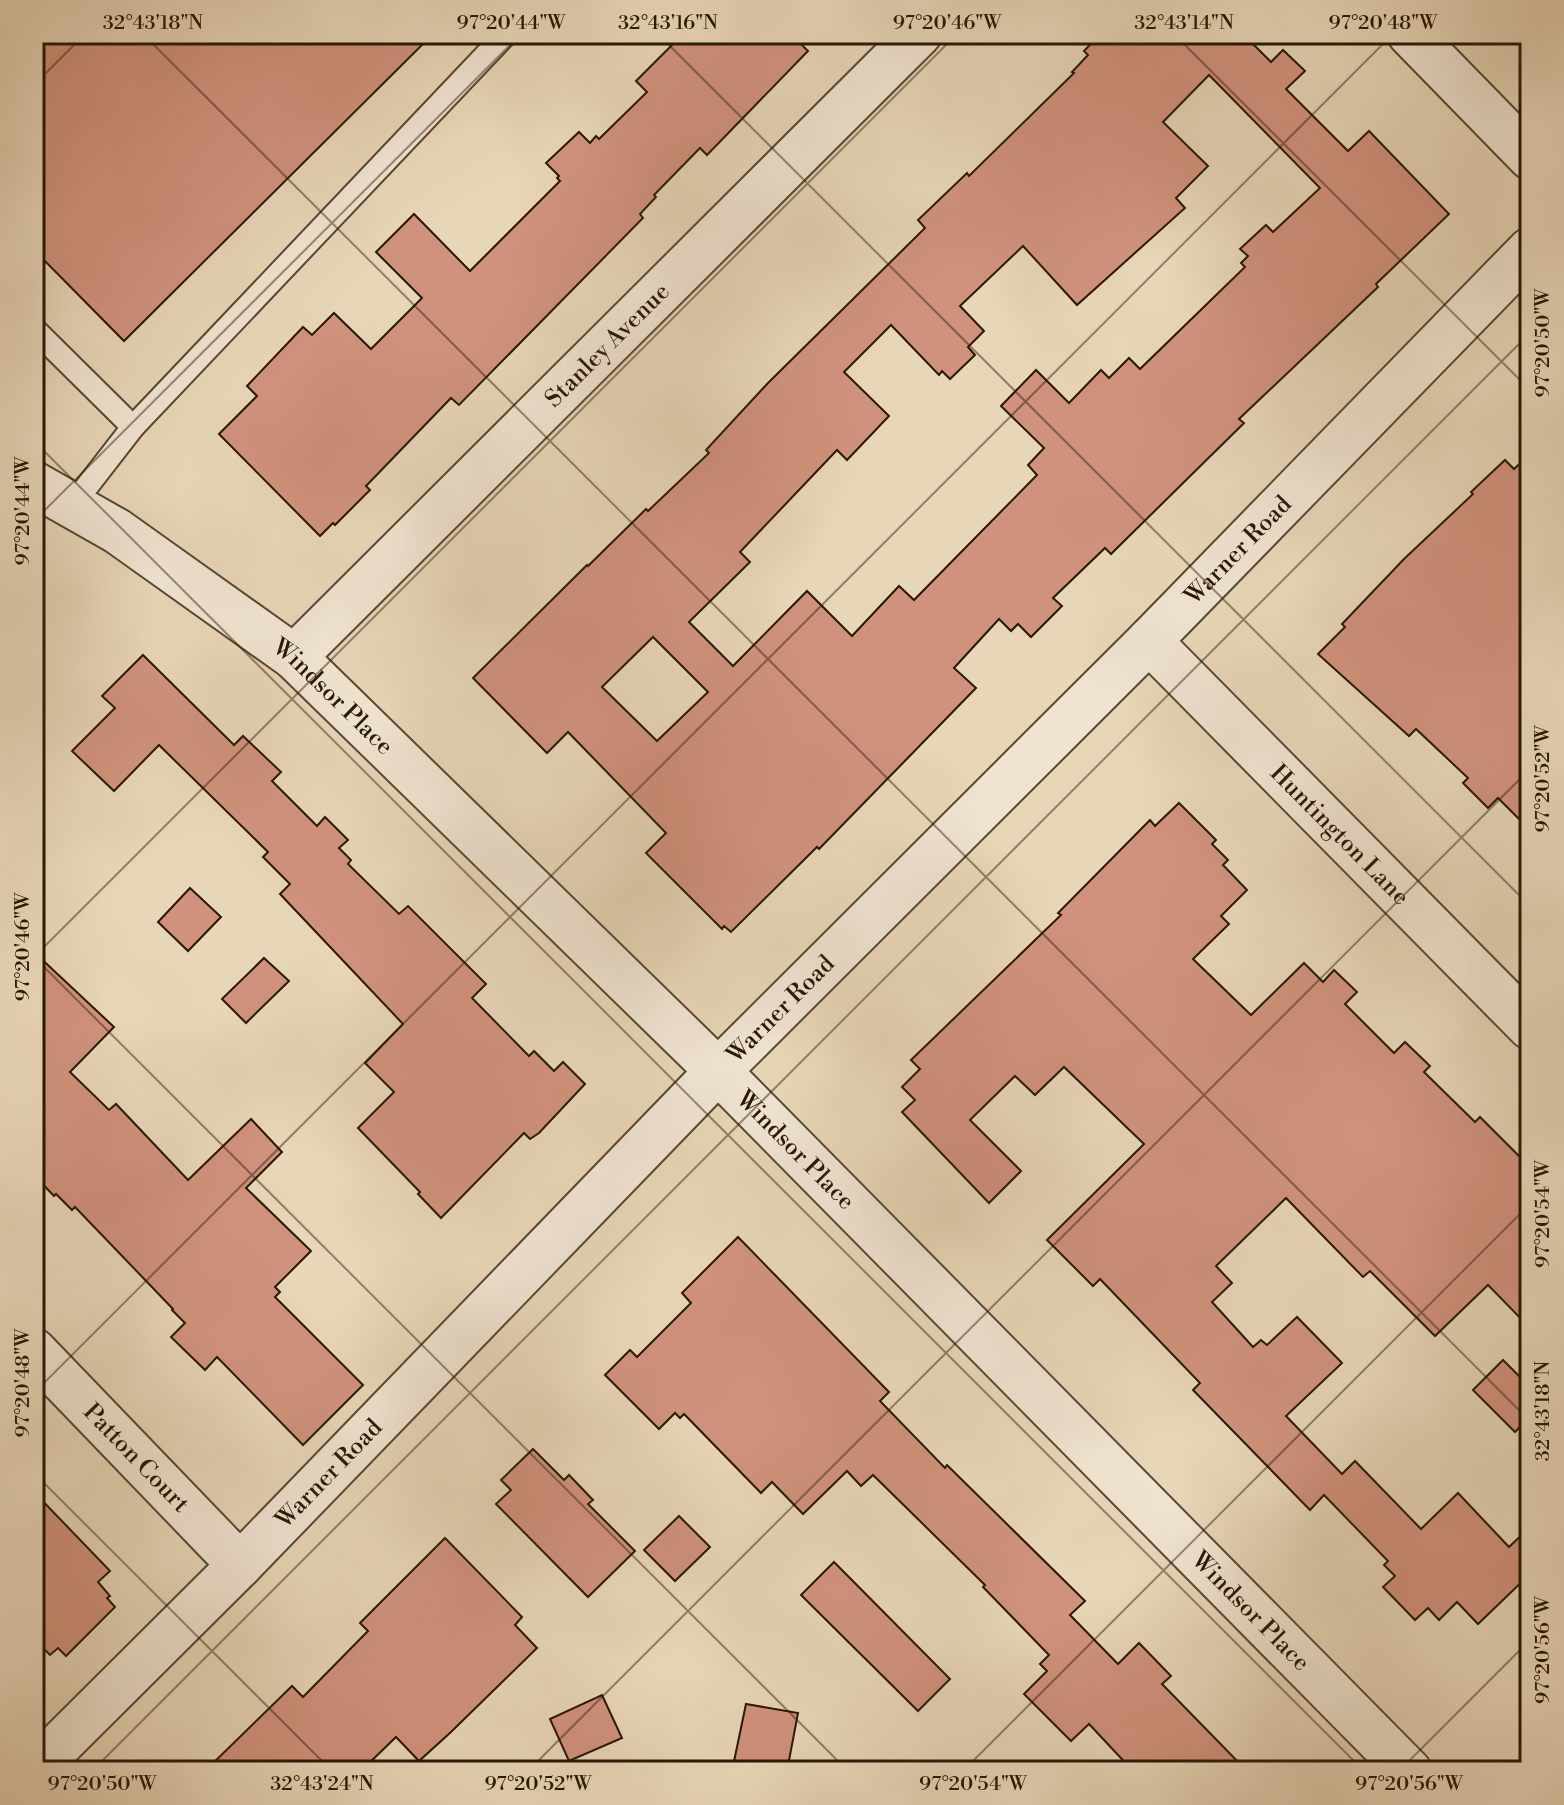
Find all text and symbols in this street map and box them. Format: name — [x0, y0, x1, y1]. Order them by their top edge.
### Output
text: 32°43'18"N — [103, 11, 203, 36]
text: 97°20'44"W — [457, 11, 566, 36]
text: 32°43'16"N — [618, 11, 718, 36]
text: 97°20'46"W — [893, 11, 1002, 36]
text: 32°43'14"N — [1134, 11, 1234, 36]
text: 97°20'48"W — [1329, 11, 1438, 36]
street label: Stanley Avenue — [539, 277, 676, 414]
text: 97°20'50"W — [1531, 288, 1556, 397]
text: 97°20'44"W — [11, 456, 36, 565]
street label: Warner Road — [1178, 490, 1299, 612]
street label: Windsor Place — [265, 632, 399, 762]
text: 97°20'52"W — [1531, 725, 1556, 833]
street label: Huntington Lane — [1263, 759, 1415, 912]
text: 97°20'46"W — [11, 892, 36, 1001]
street label: Warner Road — [720, 949, 842, 1071]
street label: Windsor Place — [729, 1084, 861, 1217]
text: 97°20'54"W — [1531, 1159, 1556, 1268]
text: 97°20'48"W — [11, 1328, 36, 1437]
text: 32°43'18"N — [1531, 1361, 1556, 1461]
street label: Patton Court — [77, 1397, 196, 1520]
street label: Warner Road — [269, 1413, 389, 1536]
street label: Windsor Place — [1184, 1545, 1316, 1678]
text: 97°20'56"W — [1531, 1595, 1556, 1704]
text: 97°20'50"W — [48, 1772, 157, 1797]
text: 32°43'24"N — [270, 1772, 374, 1797]
text: 97°20'52"W — [484, 1772, 592, 1797]
text: 97°20'54"W — [919, 1772, 1028, 1797]
text: 97°20'56"W — [1355, 1772, 1464, 1797]

